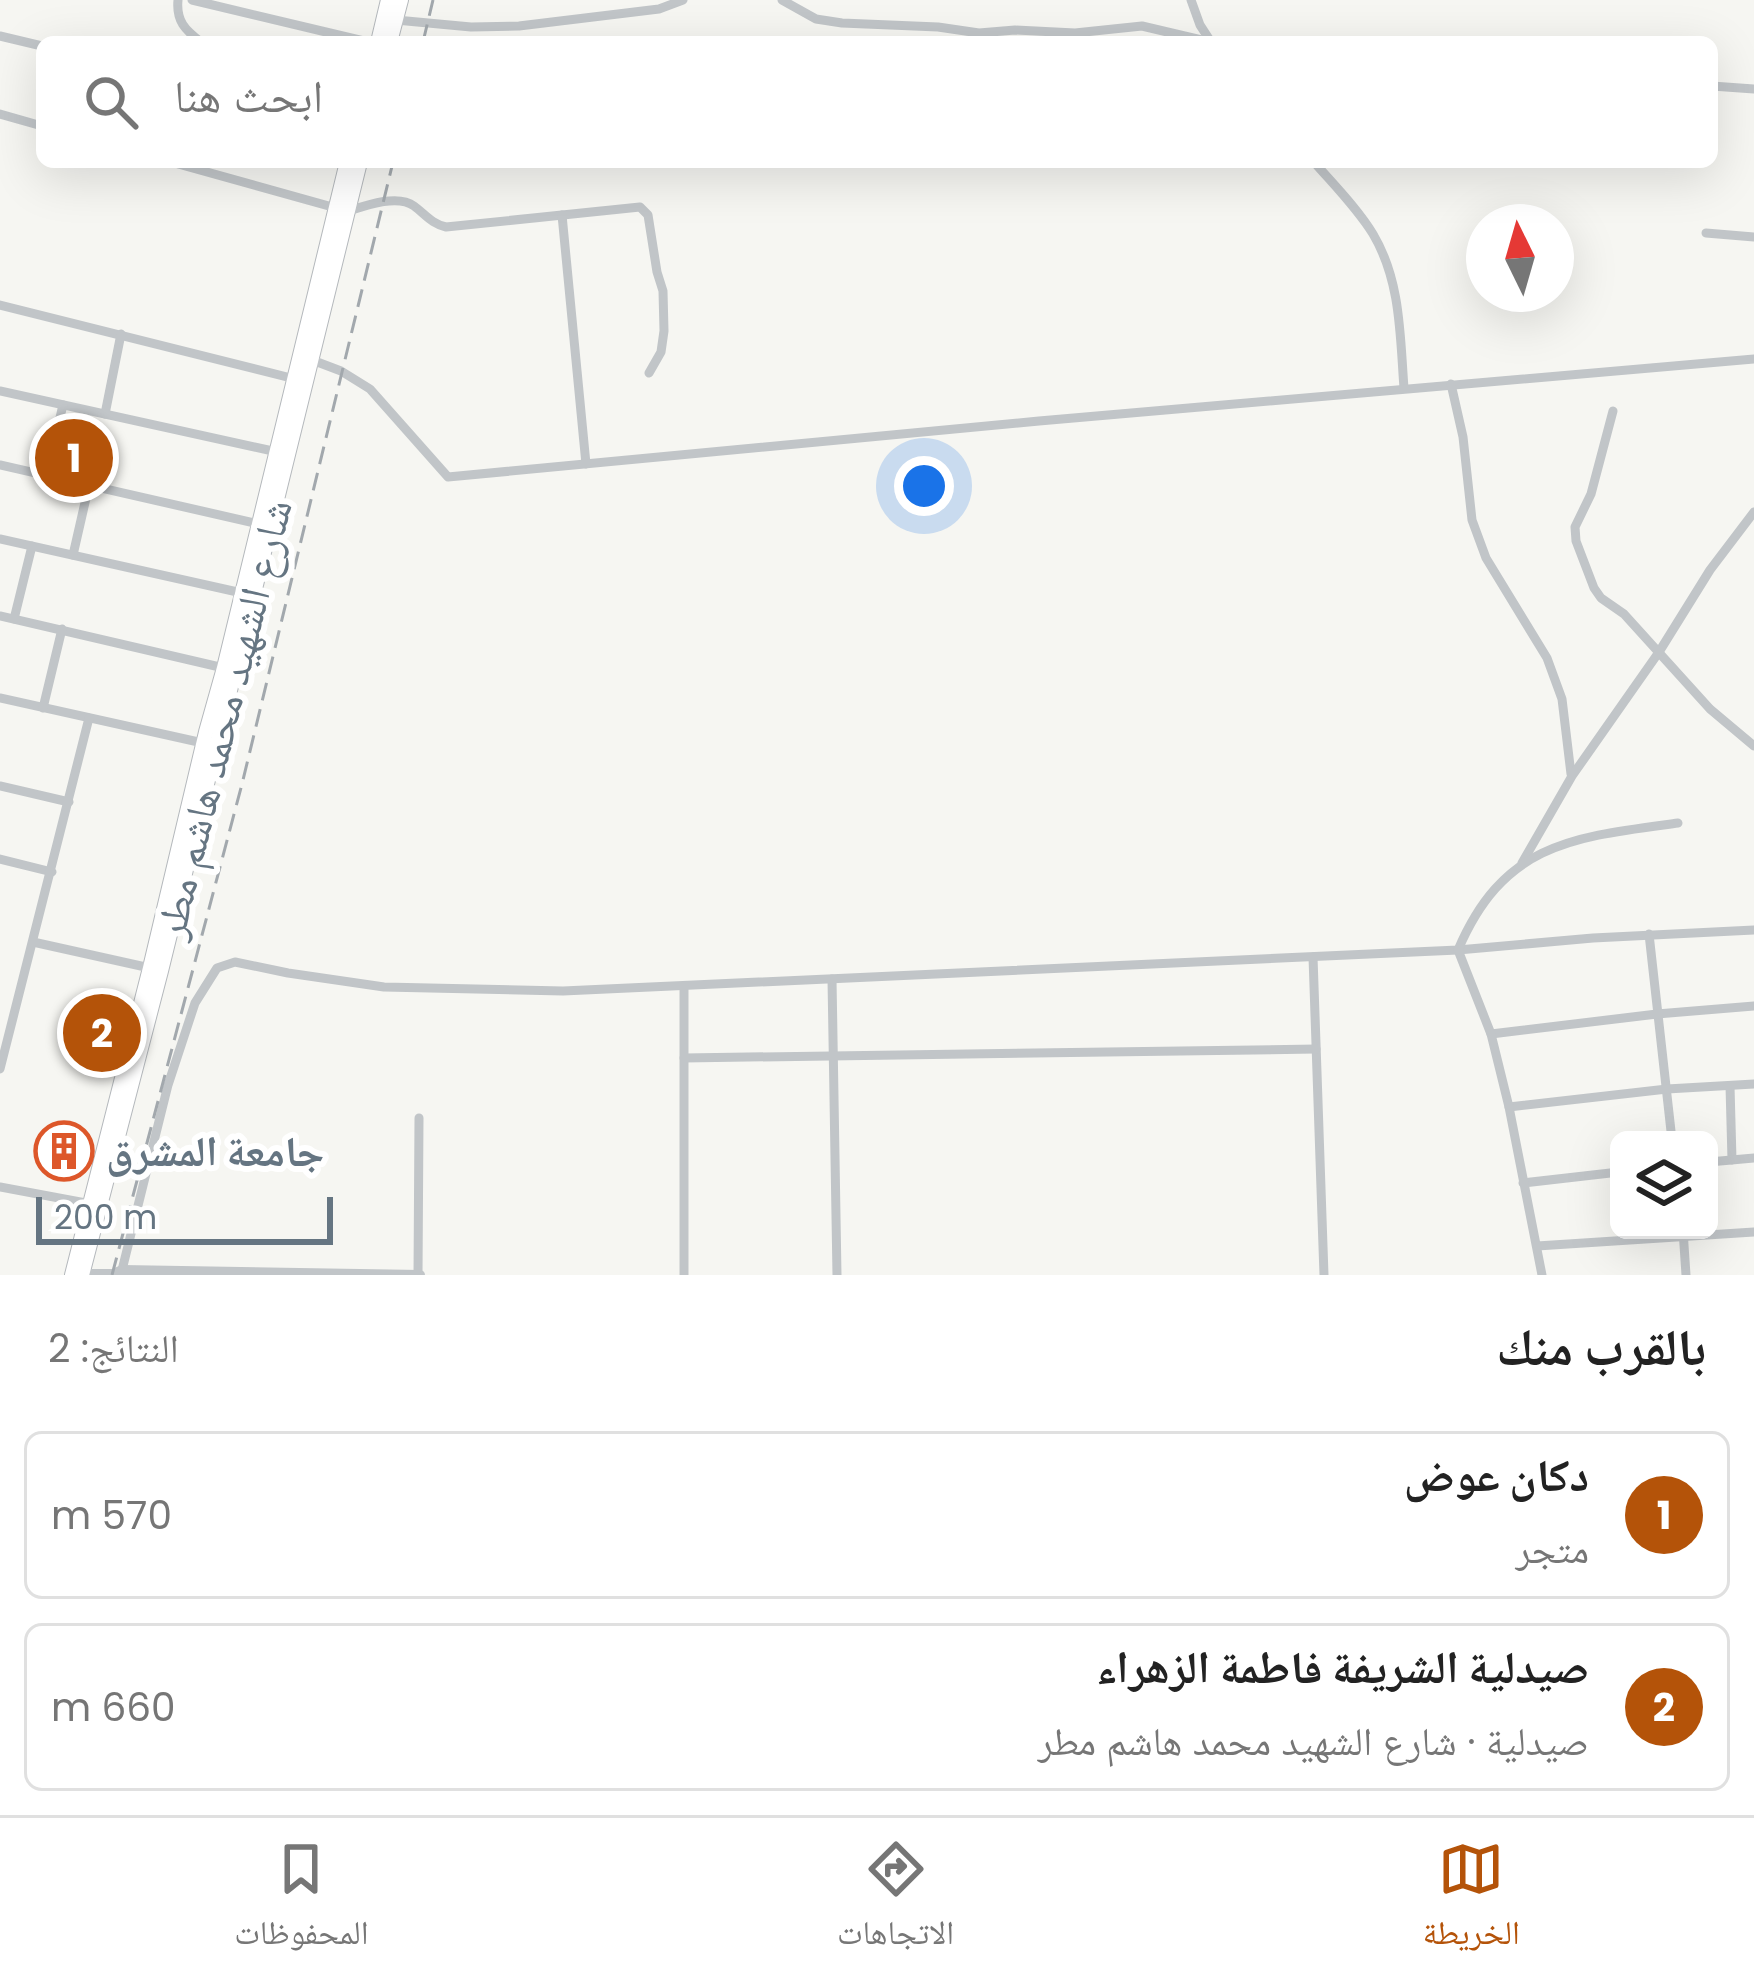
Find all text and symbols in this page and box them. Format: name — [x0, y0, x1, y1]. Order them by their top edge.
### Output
search box — [36, 36, 1718, 168]
text: ابحث هنا — [174, 65, 323, 128]
icon: search — [78, 69, 144, 135]
north arrow — [1466, 204, 1574, 312]
pin: 1 — [35, 413, 113, 503]
your location — [894, 456, 954, 516]
street label: شارع الشهيد محمد هاشم مطر — [140, 493, 307, 946]
pin: 2 — [63, 988, 141, 1078]
building icon: جامعة المشرق — [33, 1120, 95, 1182]
place label: جامعة المشرق — [106, 1122, 324, 1181]
map controls — [1610, 1131, 1718, 1239]
button: layers — [1610, 1131, 1718, 1239]
scale bar — [36, 1191, 333, 1244]
text: 200 m — [54, 1194, 157, 1241]
text: بالقرب منك — [1496, 1311, 1706, 1383]
text: النتائج: 2 — [48, 1321, 179, 1376]
text: دكان عوض — [1404, 1444, 1589, 1507]
text: 570 m — [51, 1488, 172, 1543]
text: 1 — [1657, 1488, 1671, 1543]
text: متجر — [1515, 1522, 1589, 1577]
text: صيدلية الشريفة فاطمة الزهراء — [1096, 1636, 1589, 1699]
text: 660 m — [51, 1680, 176, 1735]
text: 2 — [1653, 1680, 1675, 1735]
text: صيدلية · شارع الشهيد محمد هاشم مطر — [1038, 1714, 1589, 1769]
tab: المحفوظات — [234, 1836, 369, 1965]
tab: الاتجاهات — [837, 1836, 954, 1965]
tab: الخريطة — [1423, 1836, 1520, 1965]

